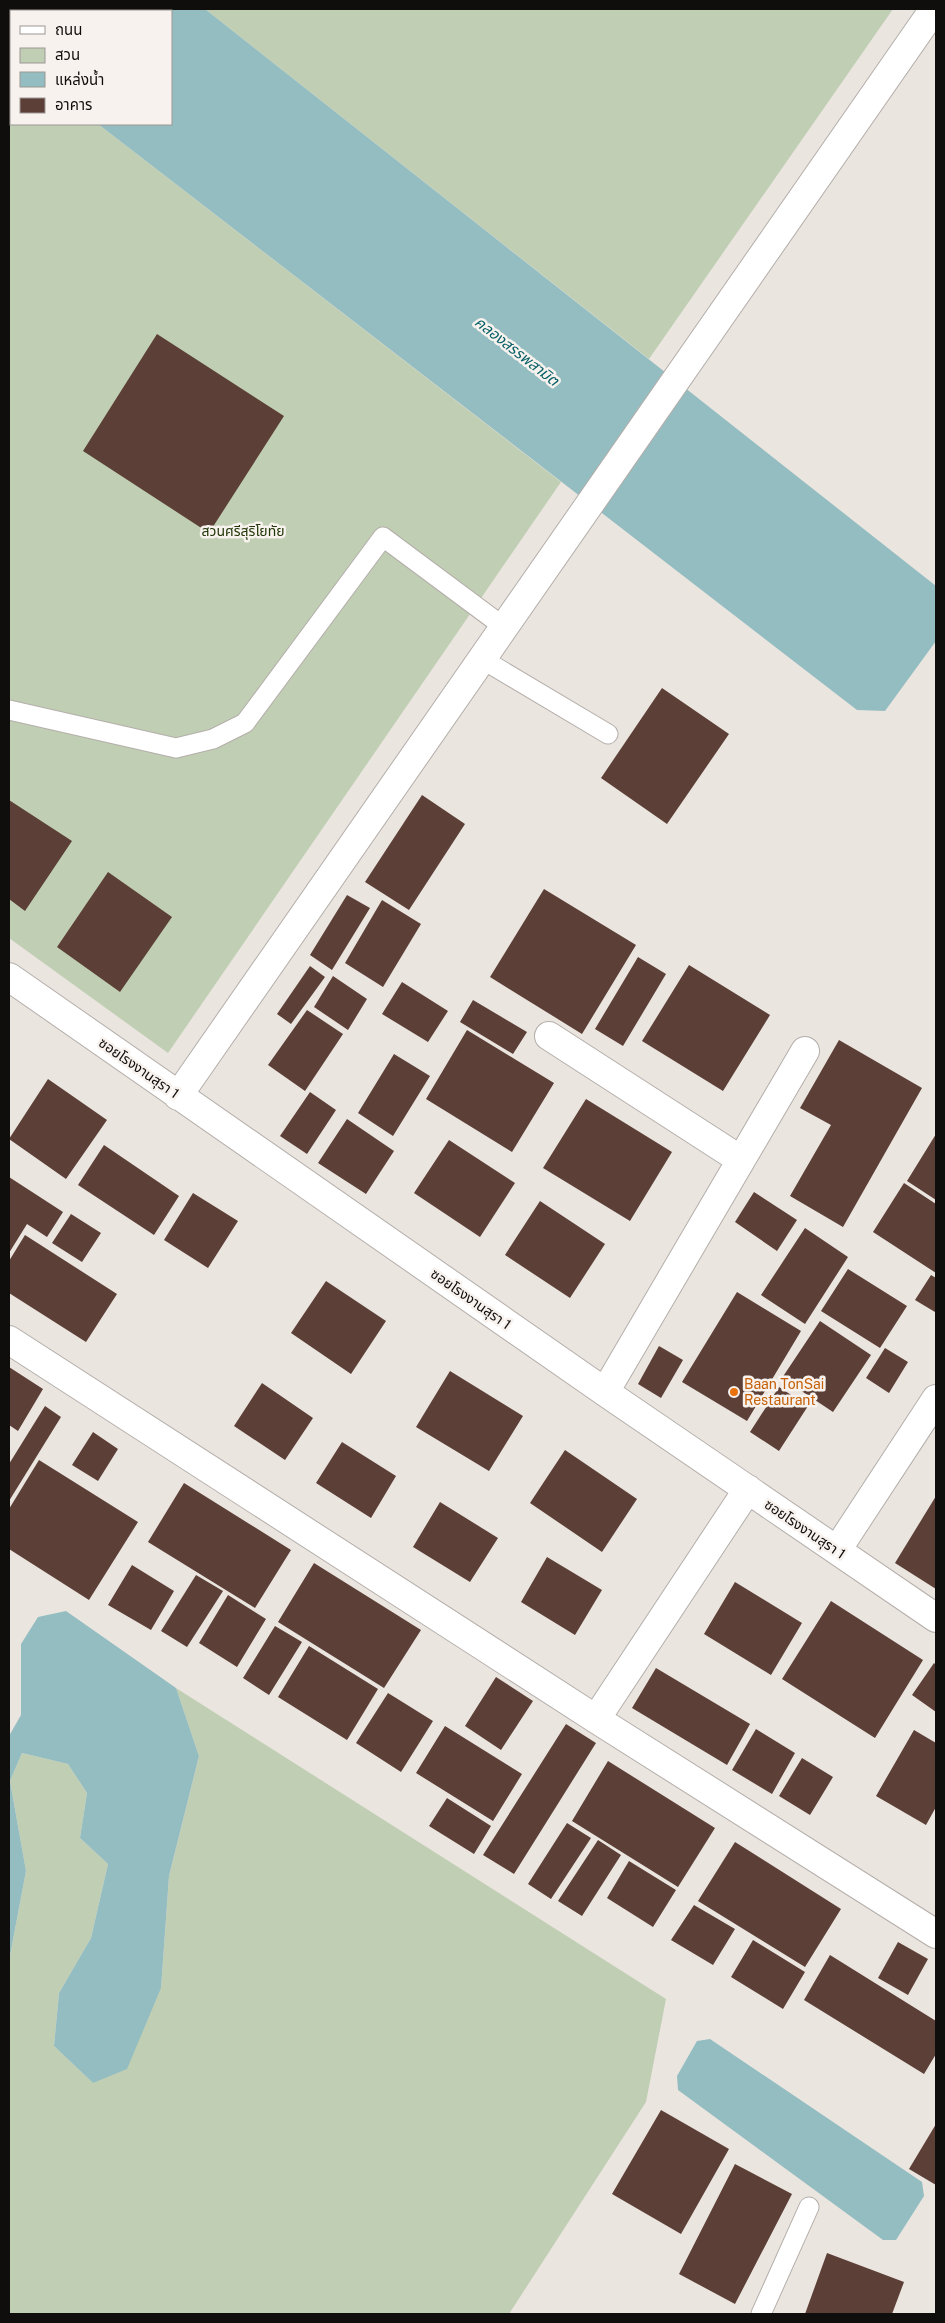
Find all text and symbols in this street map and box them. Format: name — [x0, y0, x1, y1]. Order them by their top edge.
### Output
legend — [10, 10, 172, 125]
text: ถนน — [55, 21, 82, 38]
text: สวน — [55, 46, 80, 63]
text: แหล่งน้ำ — [55, 69, 104, 88]
text: อาคาร — [55, 96, 92, 113]
water label: คลองสรรพสามิต — [472, 313, 563, 390]
park label: สวนศรีสุริโยทัย — [202, 523, 285, 540]
street label: ซอยโรงงานสุรา 1 — [95, 1034, 182, 1102]
street label: ซอยโรงงานสุรา 1 — [427, 1265, 514, 1333]
place label: Baan TonSai Restaurant — [744, 1376, 824, 1408]
marker: Baan TonSai Restaurant — [728, 1386, 740, 1398]
street label: ซอยโรงงานสุรา 1 — [761, 1496, 848, 1563]

